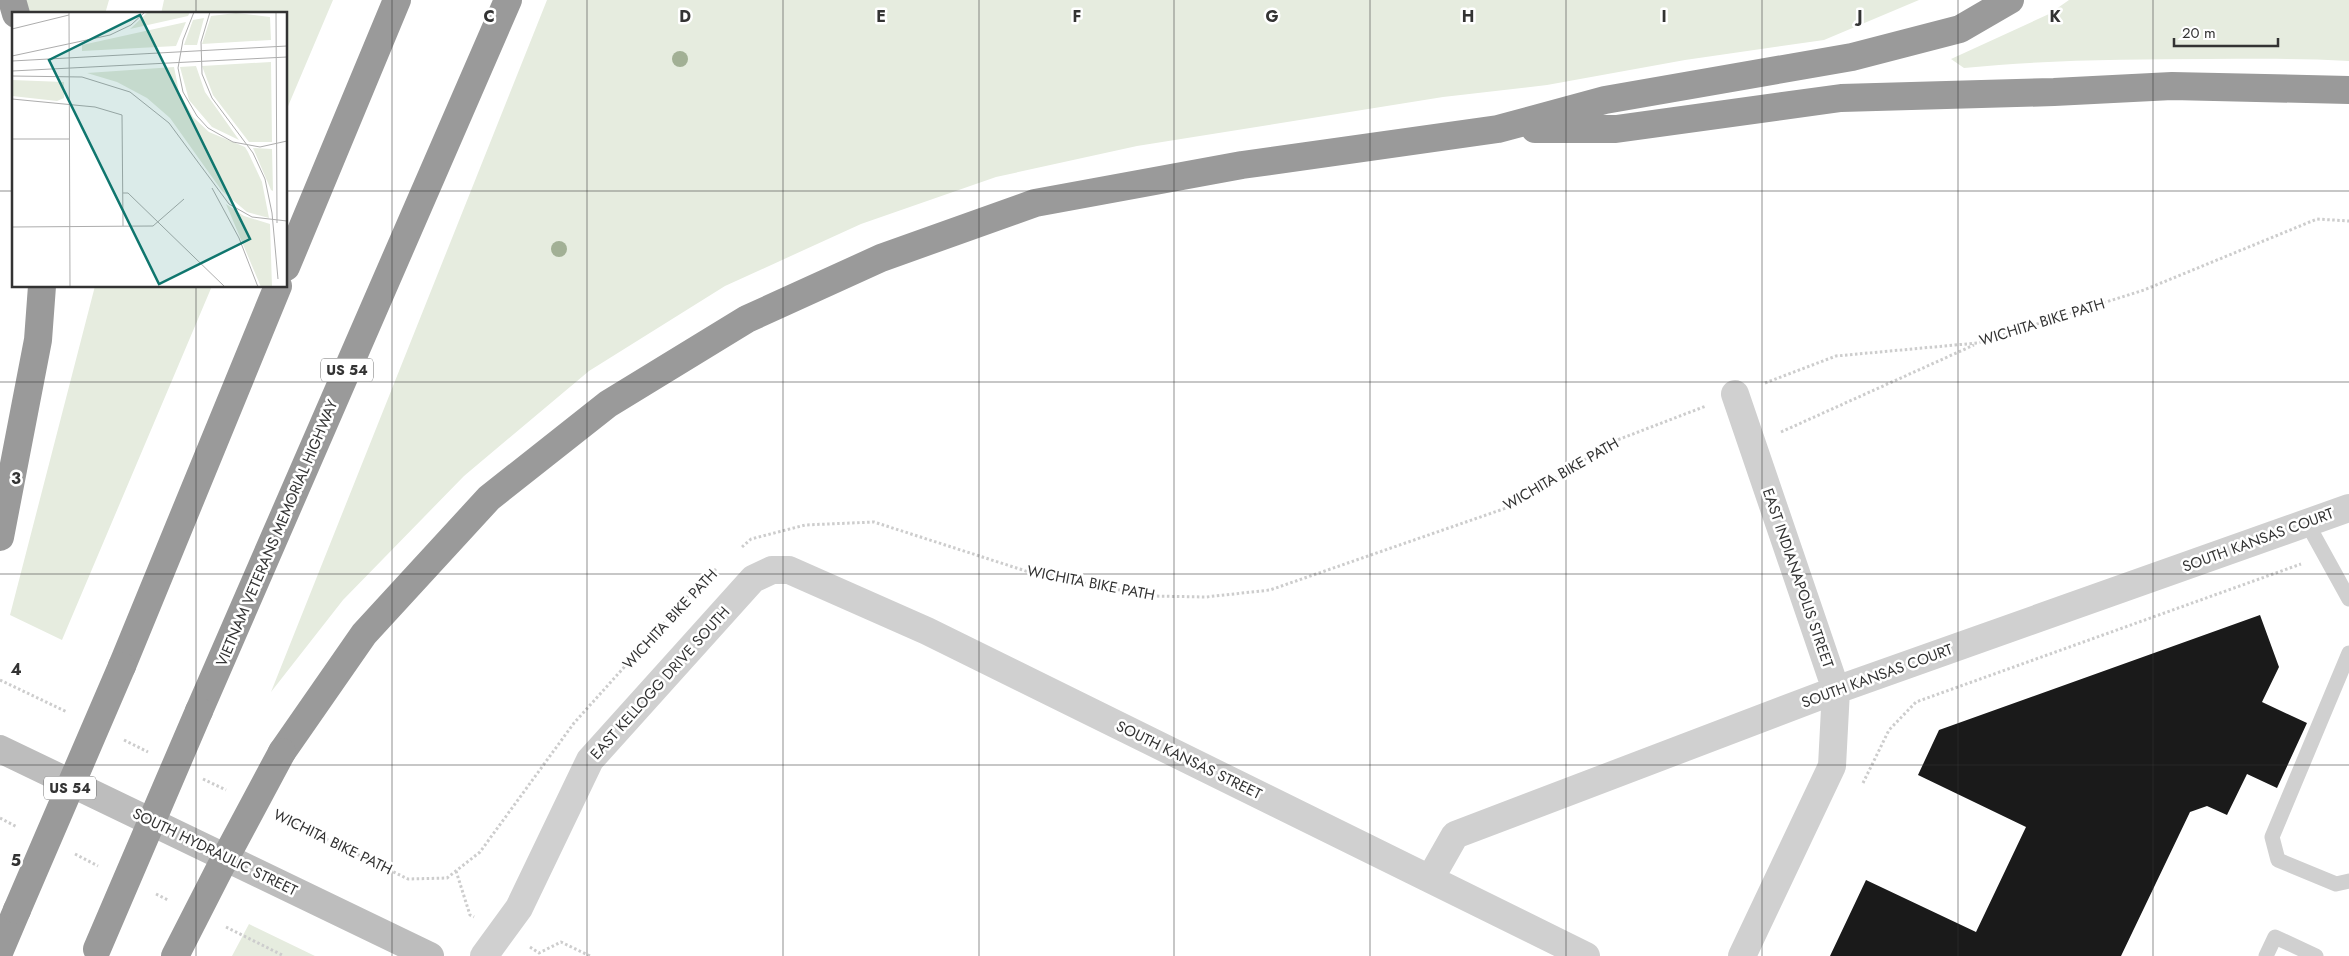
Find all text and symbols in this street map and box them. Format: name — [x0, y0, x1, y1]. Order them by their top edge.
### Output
text: C — [483, 5, 495, 28]
text: D — [679, 5, 691, 28]
text: E — [876, 5, 886, 28]
text: F — [1073, 5, 1081, 28]
text: G — [1265, 5, 1279, 28]
text: H — [1462, 5, 1474, 28]
text: I — [1661, 5, 1667, 28]
text: J — [1854, 5, 1863, 28]
text: K — [2049, 5, 2061, 28]
inset map — [12, 12, 288, 288]
scale bar — [2174, 15, 2278, 47]
text: 20 m — [2182, 22, 2216, 44]
street label: WICHITA BIKE PATH — [1977, 292, 2107, 352]
road number: US 54 — [321, 358, 373, 382]
street label: VIETNAM VETERANS MEMORIAL HIGHWAY — [211, 396, 344, 670]
street label: WICHITA BIKE PATH — [1499, 432, 1623, 516]
text: 3 — [11, 467, 21, 490]
street label: EAST INDIANAPOLIS STREET — [1757, 485, 1839, 671]
street label: SOUTH KANSAS COURT — [2179, 502, 2337, 578]
street label: WICHITA BIKE PATH — [1025, 560, 1157, 606]
street label: WICHITA BIKE PATH — [618, 564, 722, 674]
street label: EAST KELLOGG DRIVE SOUTH — [585, 602, 735, 764]
street label: SOUTH KANSAS COURT — [1798, 638, 1956, 714]
text: 4 — [10, 658, 22, 681]
street label: SOUTH KANSAS STREET — [1112, 715, 1266, 805]
road number: US 54 — [44, 776, 96, 800]
street label: SOUTH HYDRAULIC STREET — [129, 802, 301, 902]
street label: WICHITA BIKE PATH — [270, 804, 396, 880]
text: 5 — [11, 849, 21, 872]

